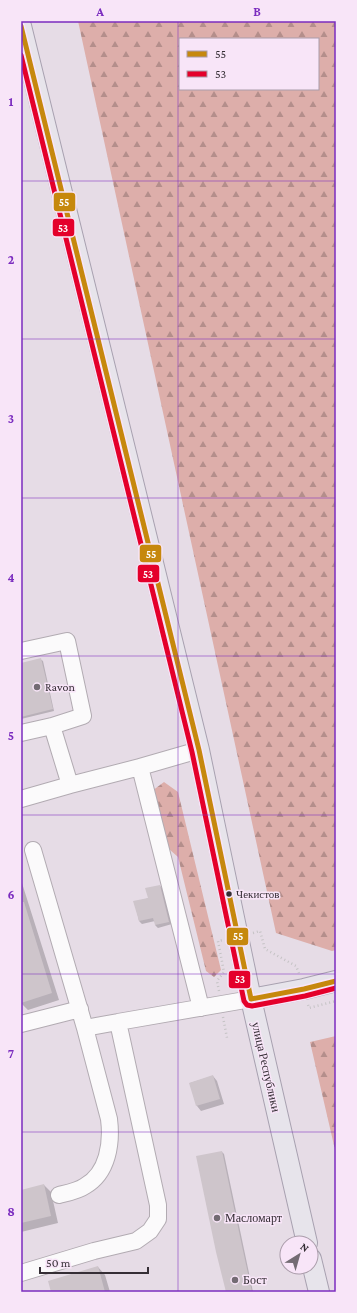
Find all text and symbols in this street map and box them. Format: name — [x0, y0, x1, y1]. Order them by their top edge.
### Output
text: A — [95, 4, 104, 19]
text: B — [253, 4, 261, 19]
legend — [179, 38, 319, 90]
text: 55 — [215, 47, 226, 61]
text: 53 — [215, 67, 226, 81]
text: 1 — [9, 94, 14, 109]
line badge: 55 — [53, 192, 76, 212]
text: 55 — [59, 196, 69, 208]
line badge: 53 — [52, 218, 75, 237]
text: 53 — [58, 222, 68, 234]
text: 2 — [8, 252, 15, 267]
text: 3 — [8, 411, 14, 426]
line badge: 55 — [139, 544, 162, 563]
text: 55 — [146, 548, 156, 560]
line badge: 53 — [137, 564, 160, 583]
text: 53 — [143, 568, 153, 580]
text: 4 — [7, 570, 15, 585]
place label: Ravon — [45, 680, 75, 694]
marker: Ravon — [32, 682, 42, 692]
text: 5 — [8, 728, 14, 743]
text: 6 — [7, 887, 15, 902]
place label: Чекистов — [236, 888, 280, 900]
marker: Чекистов — [224, 889, 234, 899]
line badge: 55 — [226, 927, 249, 946]
text: 55 — [233, 930, 243, 942]
line badge: 53 — [228, 970, 251, 989]
text: 53 — [235, 973, 245, 985]
street label: улица Республики — [249, 1021, 283, 1114]
text: 7 — [8, 1046, 14, 1061]
text: 8 — [7, 1204, 15, 1219]
place label: Масломарт — [225, 1211, 283, 1225]
marker: Масломарт — [212, 1213, 222, 1223]
north arrow — [279, 1235, 319, 1275]
text: N — [298, 1240, 312, 1254]
scale bar — [40, 1249, 148, 1275]
text: 50 m — [46, 1256, 71, 1270]
place label: Бост — [243, 1273, 268, 1287]
marker: Бост — [230, 1275, 240, 1285]

